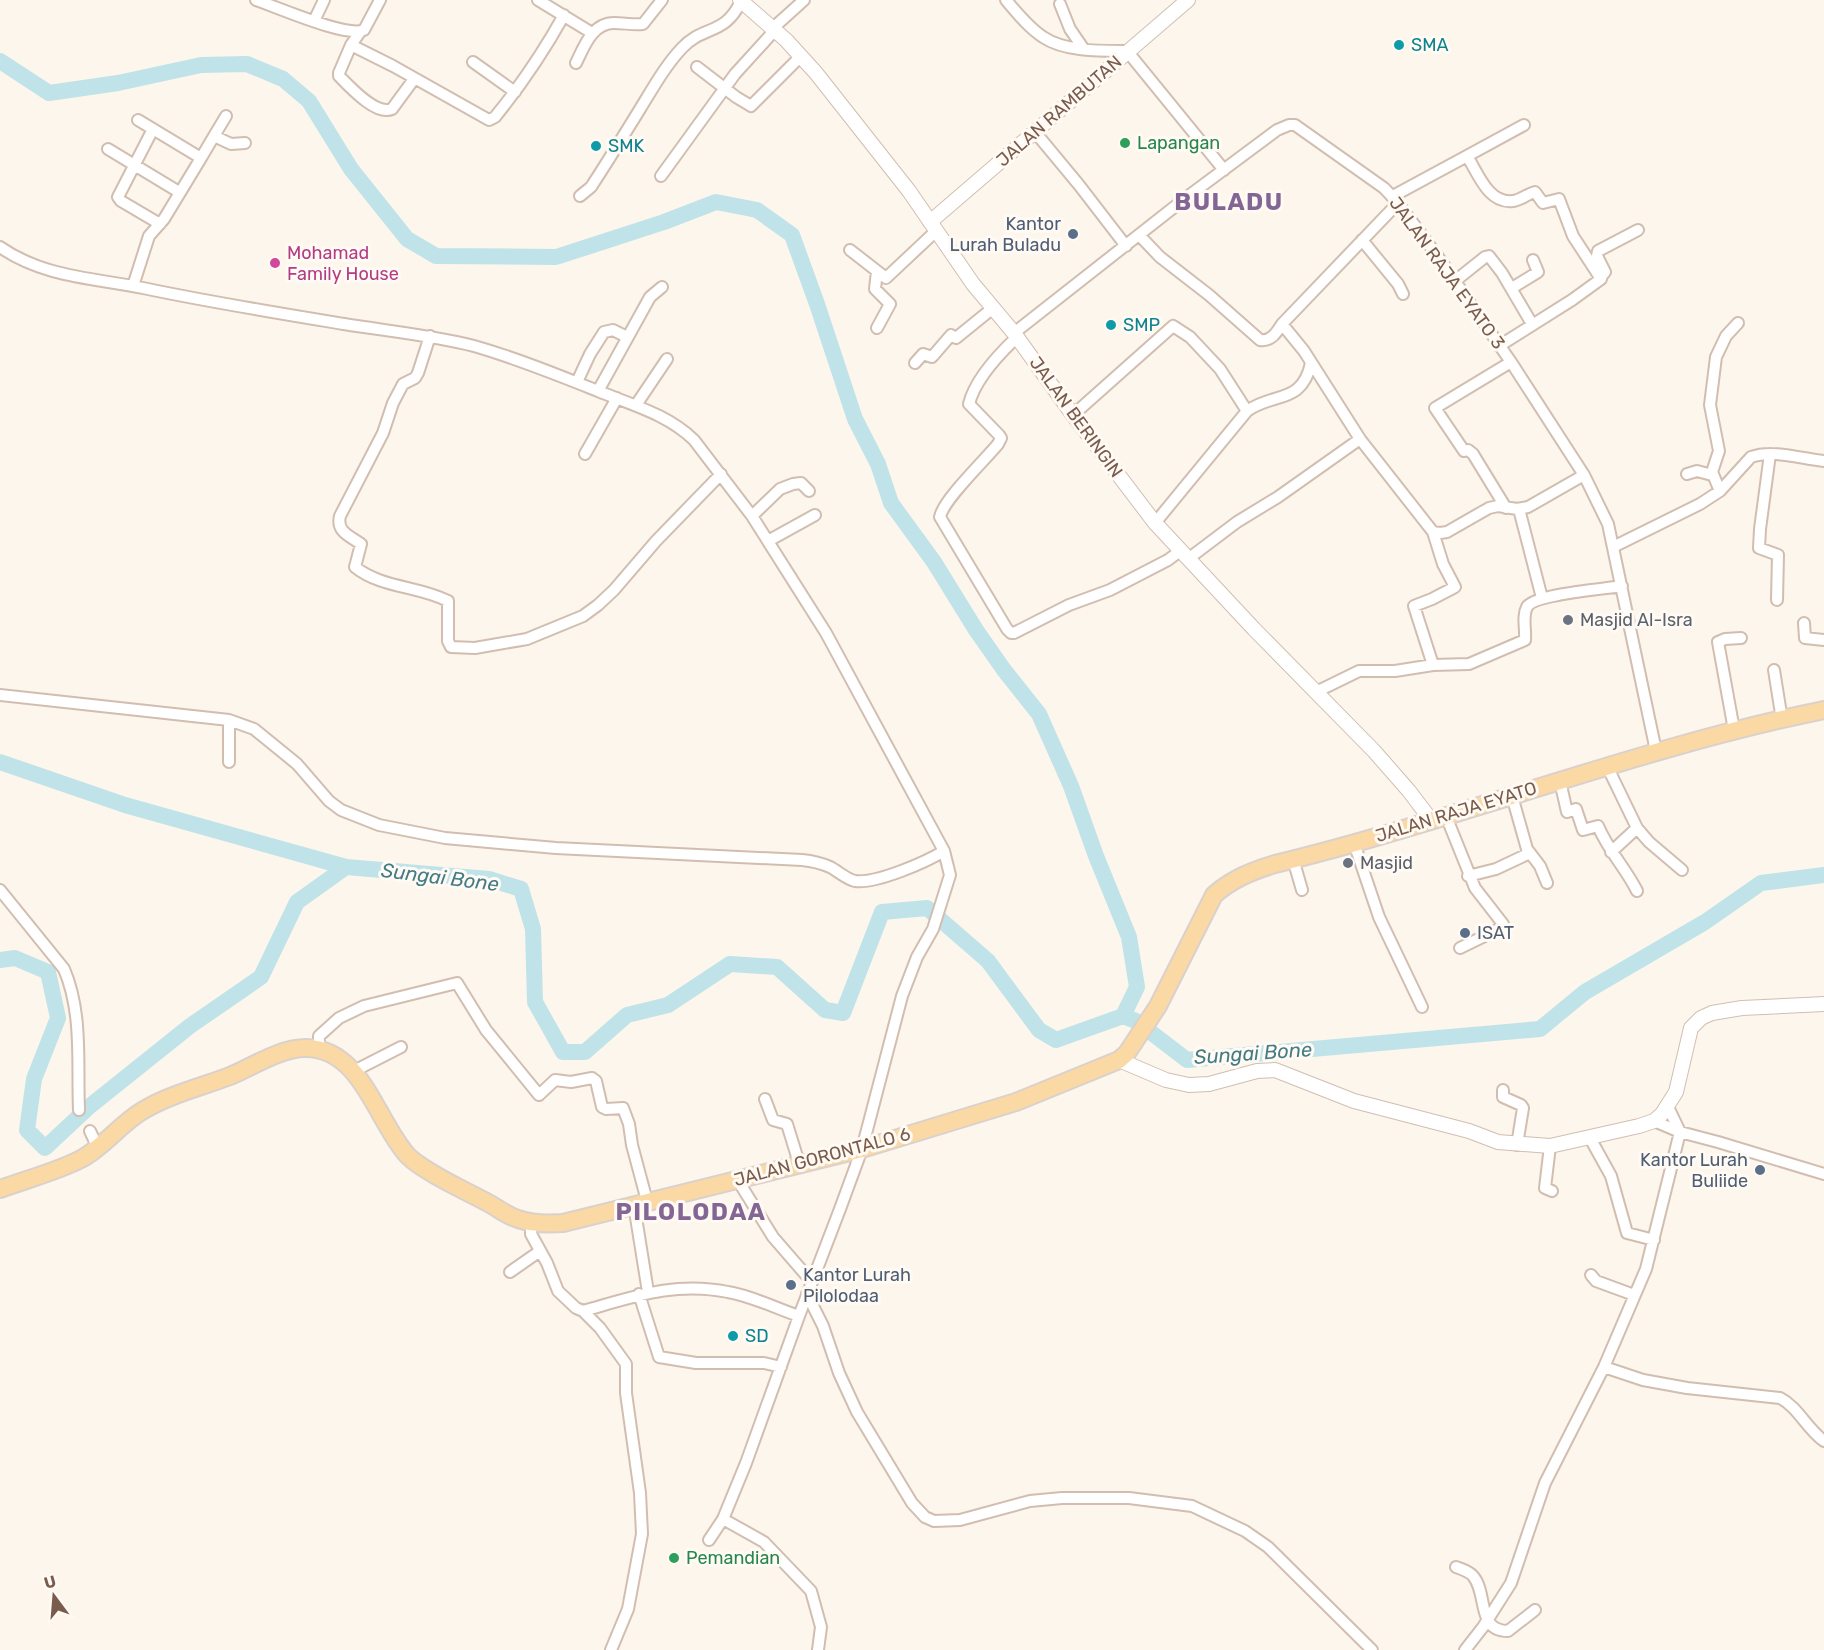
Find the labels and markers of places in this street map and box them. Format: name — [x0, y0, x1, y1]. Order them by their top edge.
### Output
place label: SMA — [1411, 34, 1449, 56]
marker: SMA — [1392, 38, 1406, 52]
place label: Lapangan — [1137, 132, 1220, 154]
place label: SMK — [608, 135, 644, 157]
marker: Lapangan — [1118, 136, 1132, 150]
marker: SMK — [589, 139, 603, 153]
place label: Kantor Lurah Buladu — [950, 213, 1061, 256]
marker: Kantor Lurah Buladu — [1066, 227, 1080, 241]
place label: Mohamad Family House — [287, 242, 399, 285]
marker: Mohamad Family House — [268, 256, 282, 270]
place label: SMP — [1123, 314, 1160, 336]
marker: SMP — [1104, 318, 1118, 332]
place label: Masjid Al-Isra — [1580, 609, 1693, 631]
marker: Masjid Al-Isra — [1561, 613, 1575, 627]
place label: Masjid — [1360, 852, 1413, 874]
marker: Masjid — [1341, 856, 1355, 870]
place label: ISAT — [1477, 922, 1514, 944]
marker: ISAT — [1458, 926, 1472, 940]
place label: Kantor Lurah Buliide — [1640, 1149, 1748, 1192]
marker: Kantor Lurah Buliide — [1753, 1163, 1767, 1177]
place label: Kantor Lurah Pilolodaa — [803, 1264, 911, 1307]
marker: Kantor Lurah Pilolodaa — [784, 1278, 798, 1292]
place label: SD — [745, 1325, 769, 1347]
marker: SD — [726, 1329, 740, 1343]
place label: Pemandian — [686, 1547, 780, 1569]
marker: Pemandian — [667, 1551, 681, 1565]

